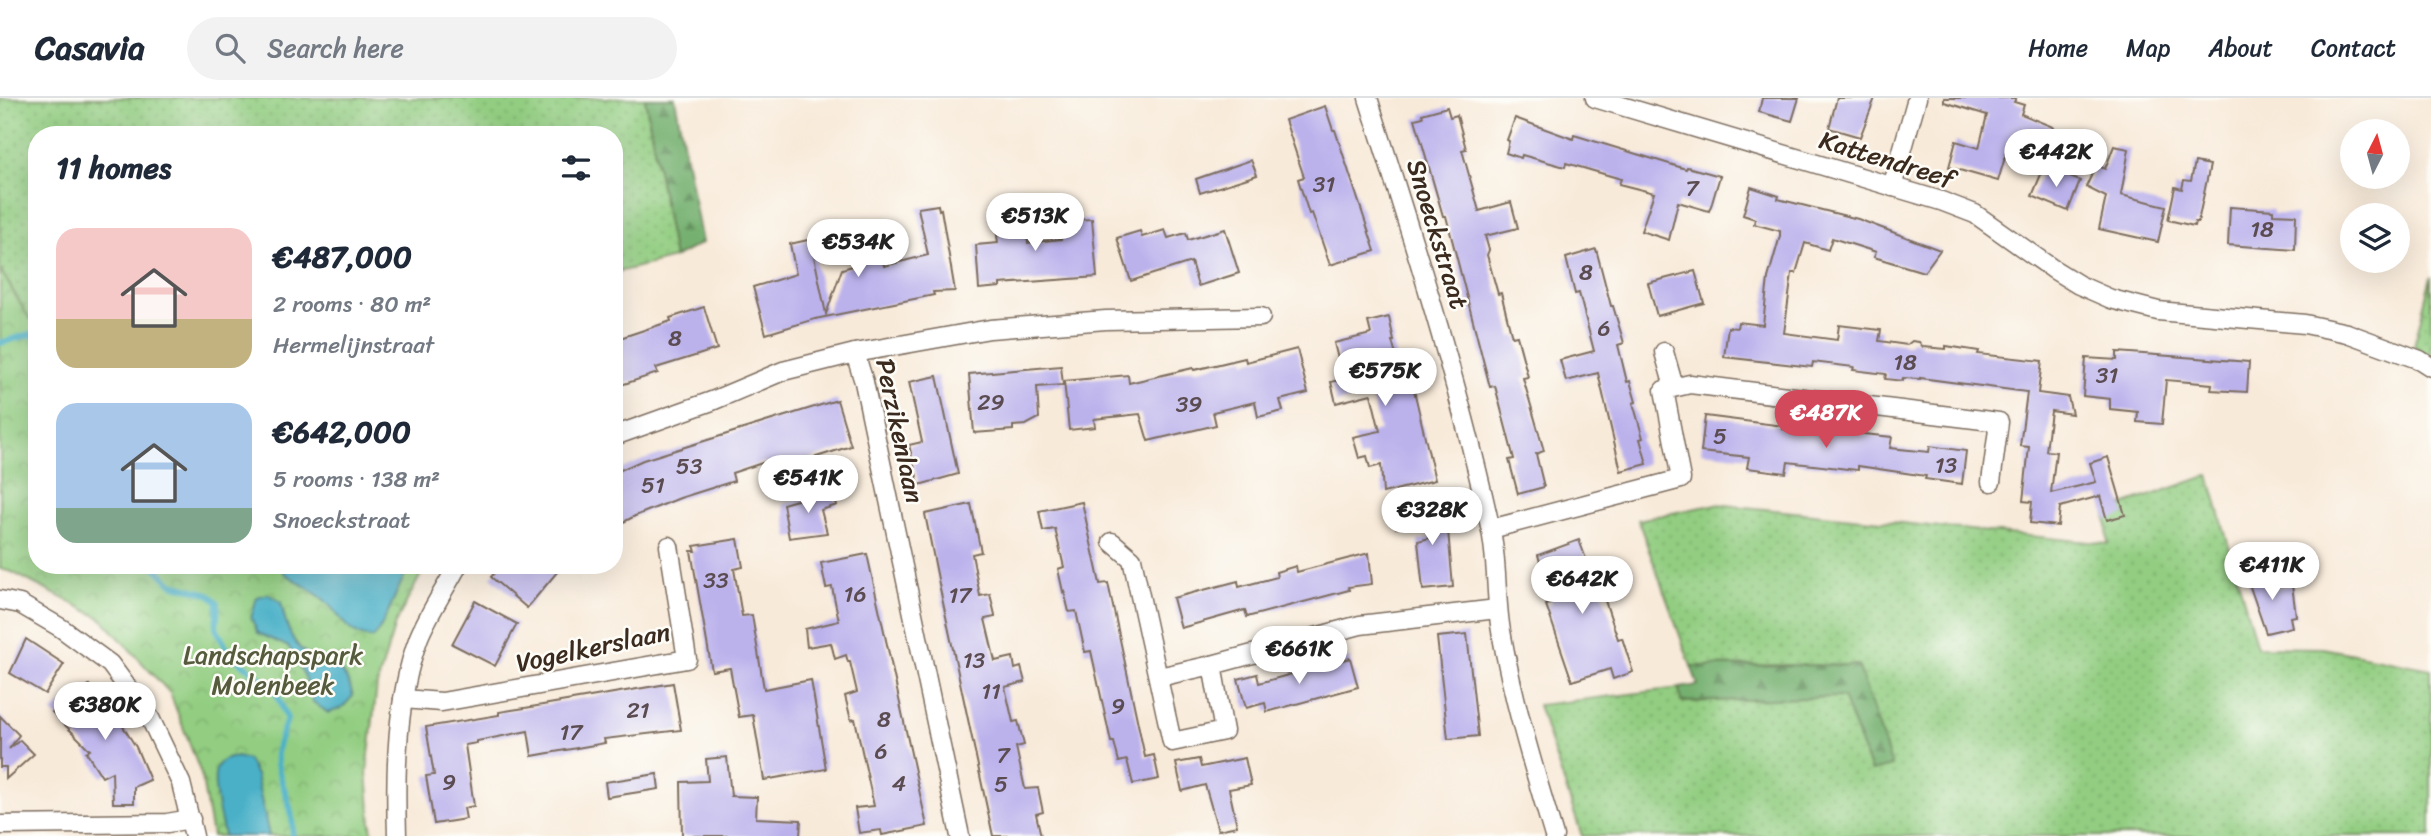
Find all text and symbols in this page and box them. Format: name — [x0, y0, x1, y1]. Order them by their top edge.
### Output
search box — [187, 17, 677, 80]
text: Casavia — [35, 19, 145, 77]
text: Search here — [267, 25, 404, 71]
text: Home — [2028, 27, 2088, 69]
text: Map — [2126, 27, 2170, 69]
text: About — [2208, 27, 2273, 69]
text: Contact — [2311, 27, 2396, 69]
icon: search — [211, 29, 249, 67]
street label: Kattendreef — [1814, 117, 1964, 202]
north arrow — [2340, 119, 2410, 189]
map controls — [2340, 119, 2410, 273]
pin: €442K — [2007, 130, 2105, 189]
text: €442K — [2020, 131, 2092, 172]
text: 11 homes — [56, 141, 171, 195]
icon: filters — [557, 149, 595, 187]
street label: Snoeckstraat — [1393, 153, 1483, 315]
house number: 31 — [1313, 164, 1335, 205]
house number: 7 — [1685, 168, 1700, 209]
pin: €513K — [986, 194, 1084, 253]
text: €513K — [1002, 195, 1068, 236]
button: layers — [2340, 203, 2410, 273]
house number: 18 — [2250, 209, 2274, 250]
pin: €534K — [809, 220, 907, 279]
text: €534K — [823, 221, 893, 262]
text: €487,000 — [273, 230, 412, 284]
house number: 8 — [1579, 252, 1593, 293]
icon: home — [112, 256, 196, 340]
text: 2 rooms · 80 m² — [273, 284, 431, 325]
house number: 6 — [1597, 308, 1611, 349]
house number: 8 — [668, 318, 682, 359]
text: Hermelijnstraat — [273, 325, 434, 366]
house number: 18 — [1893, 342, 1917, 383]
pin: €575K — [1336, 348, 1434, 408]
text: €575K — [1350, 350, 1420, 391]
street label: Perzikenlaan — [862, 354, 938, 508]
house number: 31 — [2096, 355, 2118, 396]
house number: 29 — [977, 382, 1005, 423]
house number: 39 — [1176, 384, 1202, 425]
pin: €487K — [1777, 390, 1875, 450]
text: €487K — [1791, 392, 1861, 433]
text: €642,000 — [273, 405, 411, 459]
house number: 5 — [1713, 416, 1727, 457]
icon: home — [112, 431, 196, 515]
house number: 13 — [1935, 445, 1958, 486]
house number: 53 — [676, 446, 703, 487]
pin: €541K — [759, 456, 857, 515]
text: €541K — [774, 457, 842, 498]
text: 5 rooms · 138 m² — [273, 459, 440, 500]
house number: 51 — [641, 465, 665, 506]
pin: €328K — [1383, 488, 1481, 547]
text: €328K — [1397, 489, 1467, 530]
text: Snoeckstraat — [273, 500, 410, 541]
pin: €411K — [2223, 542, 2321, 602]
text: €411K — [2240, 544, 2304, 585]
pin: €642K — [1533, 556, 1631, 616]
text: €642K — [1547, 558, 1617, 599]
house number: 33 — [703, 560, 729, 601]
house number: 16 — [844, 574, 866, 615]
house number: 17 — [949, 575, 973, 616]
street label: Vogelkerslaan — [512, 608, 674, 686]
pin: €661K — [1250, 626, 1348, 686]
text: €661K — [1266, 628, 1332, 669]
park label: Landschapspark Molenbeek — [183, 632, 363, 708]
house number: 13 — [963, 640, 986, 681]
house number: 11 — [981, 671, 1001, 712]
pin: €380K — [56, 682, 154, 742]
text: €380K — [70, 684, 140, 725]
house number: 9 — [1111, 686, 1125, 727]
house number: 21 — [626, 690, 650, 731]
house number: 8 — [877, 699, 891, 740]
house number: 17 — [560, 712, 584, 753]
house number: 6 — [874, 731, 888, 772]
house number: 7 — [996, 735, 1011, 776]
house number: 9 — [442, 762, 456, 803]
house number: 4 — [892, 763, 906, 804]
house number: 5 — [994, 764, 1008, 805]

